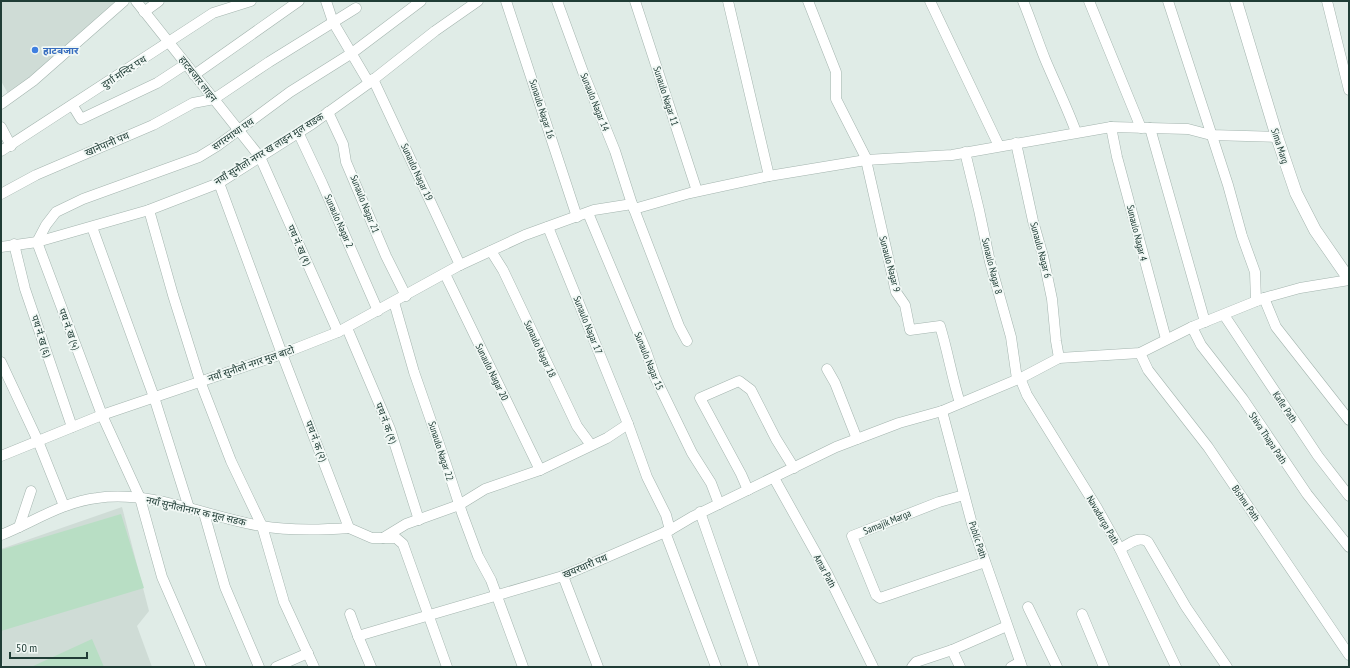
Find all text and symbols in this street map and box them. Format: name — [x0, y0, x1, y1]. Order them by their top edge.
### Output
place label: हाटबजार — [43, 44, 79, 57]
marker: हाटबजार — [30, 45, 40, 55]
street label: दुर्गा मन्दिर पथ — [99, 52, 149, 91]
street label: हाटबजार लाइन — [176, 53, 220, 105]
street label: Sunaulo Nagar 11 — [650, 65, 682, 127]
street label: Sunaulo Nagar 14 — [577, 71, 613, 133]
street label: Sunaulo Nagar 16 — [526, 78, 558, 141]
street label: नयाँ सुनौलो नगर ख लाइन मुल सडक — [212, 110, 326, 188]
street label: सगरमाथा पथ — [210, 115, 257, 153]
street label: Sima Marg — [1268, 127, 1292, 165]
street label: खानेपानी पथ — [83, 129, 132, 159]
street label: Sunaulo Nagar 19 — [398, 141, 436, 203]
street label: Sunaulo Nagar 21 — [347, 173, 383, 235]
street label: Sunaulo Nagar 2 — [321, 192, 357, 250]
street label: Sunaulo Nagar 4 — [1124, 204, 1150, 263]
street label: Sunaulo Nagar 6 — [1027, 221, 1055, 280]
street label: पथ नं. ख (१) — [284, 223, 314, 268]
street label: Sunaulo Nagar 9 — [876, 235, 904, 293]
street label: Sunaulo Nagar 8 — [979, 237, 1005, 295]
street label: Sunaulo Nagar 17 — [570, 294, 606, 356]
street label: पथ नं. ख (५) — [56, 307, 83, 352]
street label: पथ नं. ख (६) — [28, 313, 54, 359]
street label: Sunaulo Nagar 18 — [521, 318, 559, 380]
street label: Sunaulo Nagar 15 — [631, 330, 667, 392]
street label: Sunaulo Nagar 20 — [473, 341, 512, 403]
street label: नयाँ सुनौलो नगर मुल बाटो — [206, 343, 296, 385]
street label: Kafle Path — [1270, 389, 1300, 425]
street label: पथ नं. क (१) — [372, 401, 400, 446]
street label: Shiva Thapa Path — [1246, 410, 1290, 466]
street label: पथ नं. क (२) — [302, 419, 330, 464]
street label: Sunaulo Nagar 22 — [425, 420, 457, 482]
street label: Bishnu Path — [1229, 483, 1263, 523]
street label: नयाँ सुनौलोनगर क मूल सडक — [145, 493, 248, 529]
street label: Navadurga Path — [1084, 493, 1122, 547]
street label: Samajik Marga — [861, 507, 913, 537]
street label: Public Path — [966, 520, 990, 560]
street label: खयरघारी पथ — [561, 551, 610, 581]
street label: Amar Path — [811, 552, 839, 590]
scale bar — [10, 634, 87, 660]
text: 50 m — [16, 640, 37, 655]

